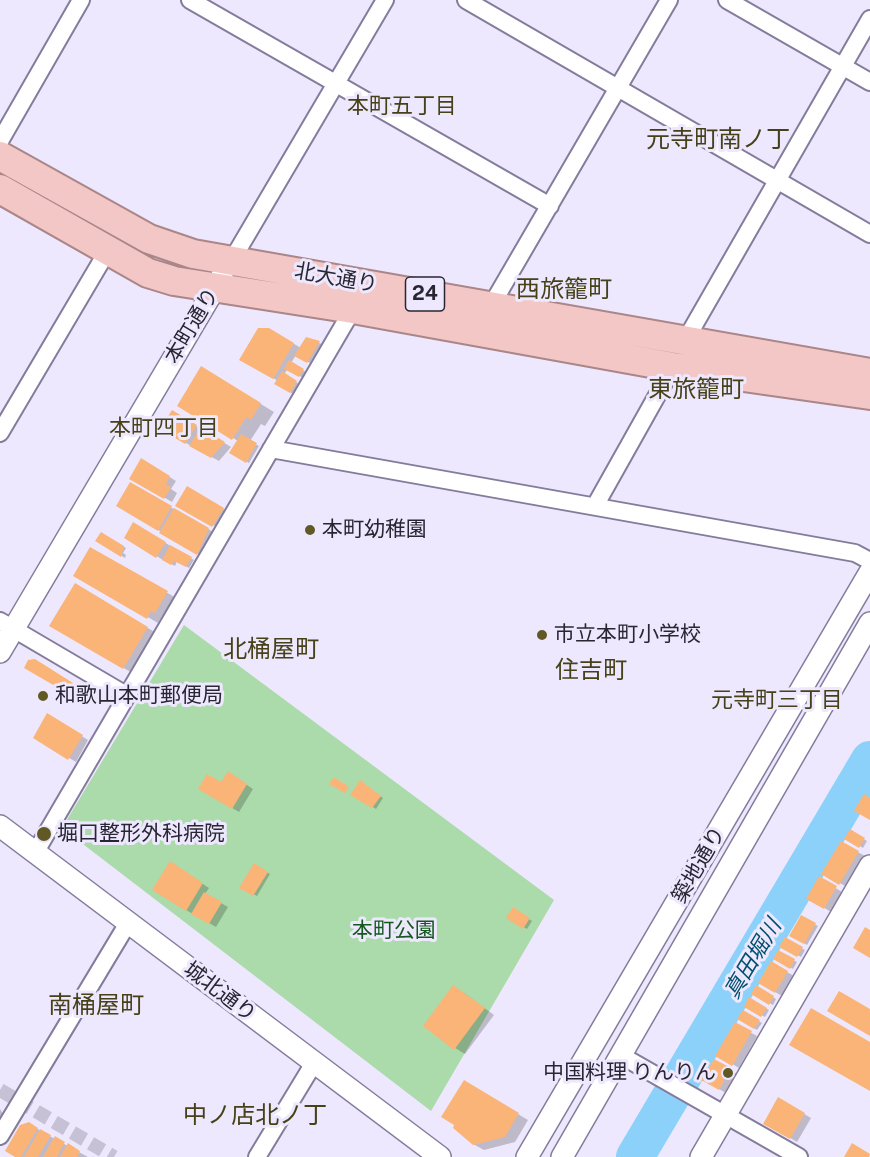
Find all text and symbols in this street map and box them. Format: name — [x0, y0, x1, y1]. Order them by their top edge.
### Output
district label: 本町五丁目 — [347, 93, 457, 119]
district label: 元寺町南ノ丁 — [646, 126, 790, 154]
street label: 北大通り — [292, 258, 380, 298]
district label: 西旅籠町 — [516, 276, 612, 304]
road number: 24 — [406, 277, 444, 311]
street label: 本町通り — [160, 284, 224, 368]
district label: 東旅籠町 — [648, 376, 744, 404]
district label: 本町四丁目 — [109, 415, 219, 441]
place label: 本町幼稚園 — [322, 517, 427, 543]
marker: 本町幼稚園 — [303, 523, 317, 537]
place label: 市立本町小学校 — [554, 622, 701, 648]
marker: 市立本町小学校 — [535, 628, 549, 642]
district label: 北桶屋町 — [223, 636, 319, 664]
district label: 住吉町 — [555, 657, 627, 685]
place label: 和歌山本町郵便局 — [55, 683, 223, 709]
district label: 元寺町三丁目 — [711, 687, 843, 713]
marker: 和歌山本町郵便局 — [36, 689, 50, 703]
place label: 堀口整形外科病院 — [57, 821, 225, 847]
street label: 築地通り — [667, 822, 731, 908]
marker: 堀口整形外科病院 — [35, 825, 53, 843]
water label: 真田堀川 — [719, 914, 787, 1004]
park label: 本町公園 — [352, 918, 436, 944]
street label: 城北通り — [179, 957, 261, 1027]
district label: 南桶屋町 — [48, 992, 144, 1020]
place label: 中国料理 りんりん — [543, 1060, 716, 1086]
marker: 中国料理 りんりん — [721, 1066, 735, 1080]
district label: 中ノ店北ノ丁 — [183, 1102, 327, 1130]

